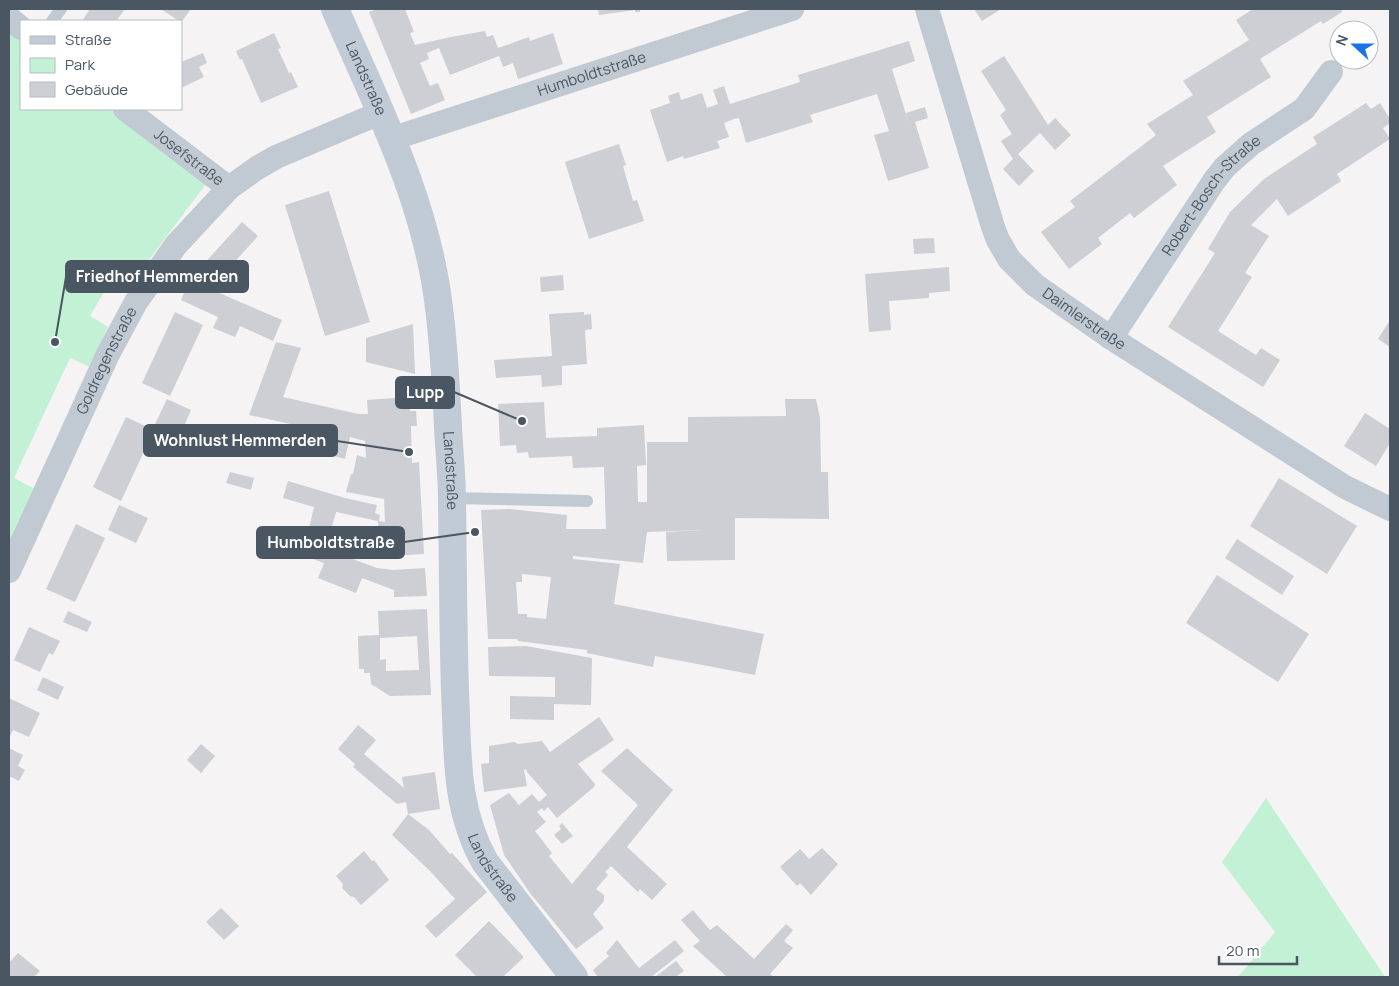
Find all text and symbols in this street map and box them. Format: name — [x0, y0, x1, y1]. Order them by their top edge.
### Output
legend — [20, 20, 182, 110]
north arrow — [1329, 20, 1379, 70]
text: Straße — [65, 29, 112, 50]
text: N — [1331, 32, 1352, 48]
street label: Landstraße — [341, 38, 392, 119]
street label: Humboldtstraße — [534, 46, 649, 101]
text: Park — [65, 54, 95, 75]
text: Gebäude — [65, 79, 128, 100]
street label: Josefstraße — [150, 124, 229, 191]
street label: Robert-Bosch-Straße — [1157, 129, 1265, 260]
callout: Friedhof Hemmerden — [66, 261, 248, 292]
text: Friedhof Hemmerden — [76, 265, 238, 287]
street label: Daimlerstraße — [1038, 282, 1130, 355]
street label: Goldregenstraße — [71, 303, 142, 417]
callout: Lupp — [396, 377, 454, 408]
text: Lupp — [406, 381, 444, 403]
callout: Wohnlust Hemmerden — [144, 425, 337, 456]
text: Wohnlust Hemmerden — [154, 429, 326, 451]
street label: Landstraße — [438, 431, 463, 510]
callout: Humboldtstraße — [257, 527, 404, 558]
text: Humboldtstraße — [267, 531, 395, 553]
street label: Landstraße — [463, 830, 524, 907]
scale bar — [1219, 934, 1296, 966]
text: 20 m — [1226, 940, 1259, 961]

